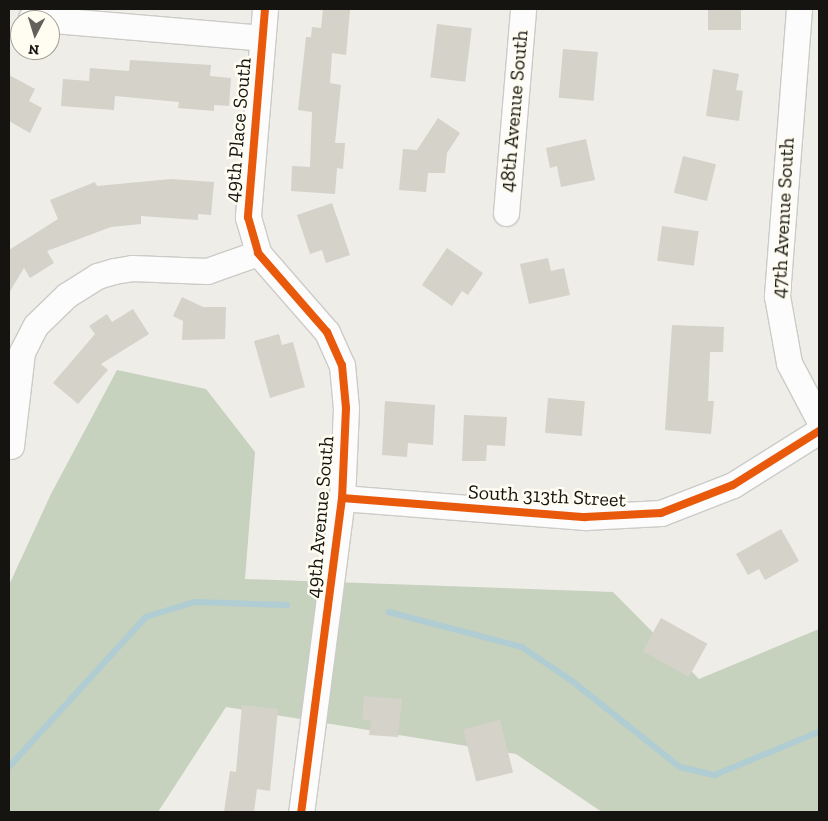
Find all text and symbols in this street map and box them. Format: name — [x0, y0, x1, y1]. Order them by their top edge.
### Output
north arrow — [10, 10, 60, 60]
street label: 48th Avenue South — [495, 29, 533, 193]
text: N — [28, 41, 40, 58]
street label: 49th Place South — [220, 57, 256, 203]
street label: 47th Avenue South — [767, 137, 799, 299]
street label: 49th Avenue South — [301, 435, 339, 599]
street label: South 313th Street — [467, 480, 627, 512]

